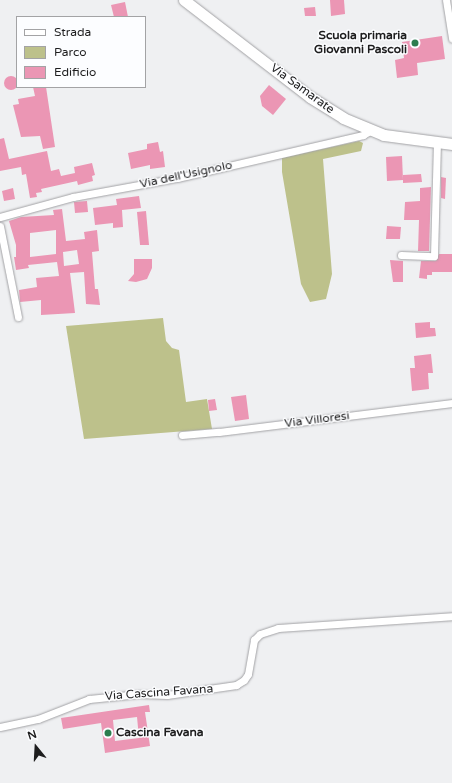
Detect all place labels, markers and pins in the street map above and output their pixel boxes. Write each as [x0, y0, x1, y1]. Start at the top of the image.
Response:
place label: Scuola primaria Giovanni Pascoli [314, 29, 407, 57]
marker: Scuola primaria Giovanni Pascoli [410, 38, 420, 48]
place label: Cascina Favana [116, 726, 204, 740]
marker: Cascina Favana [103, 728, 113, 738]

